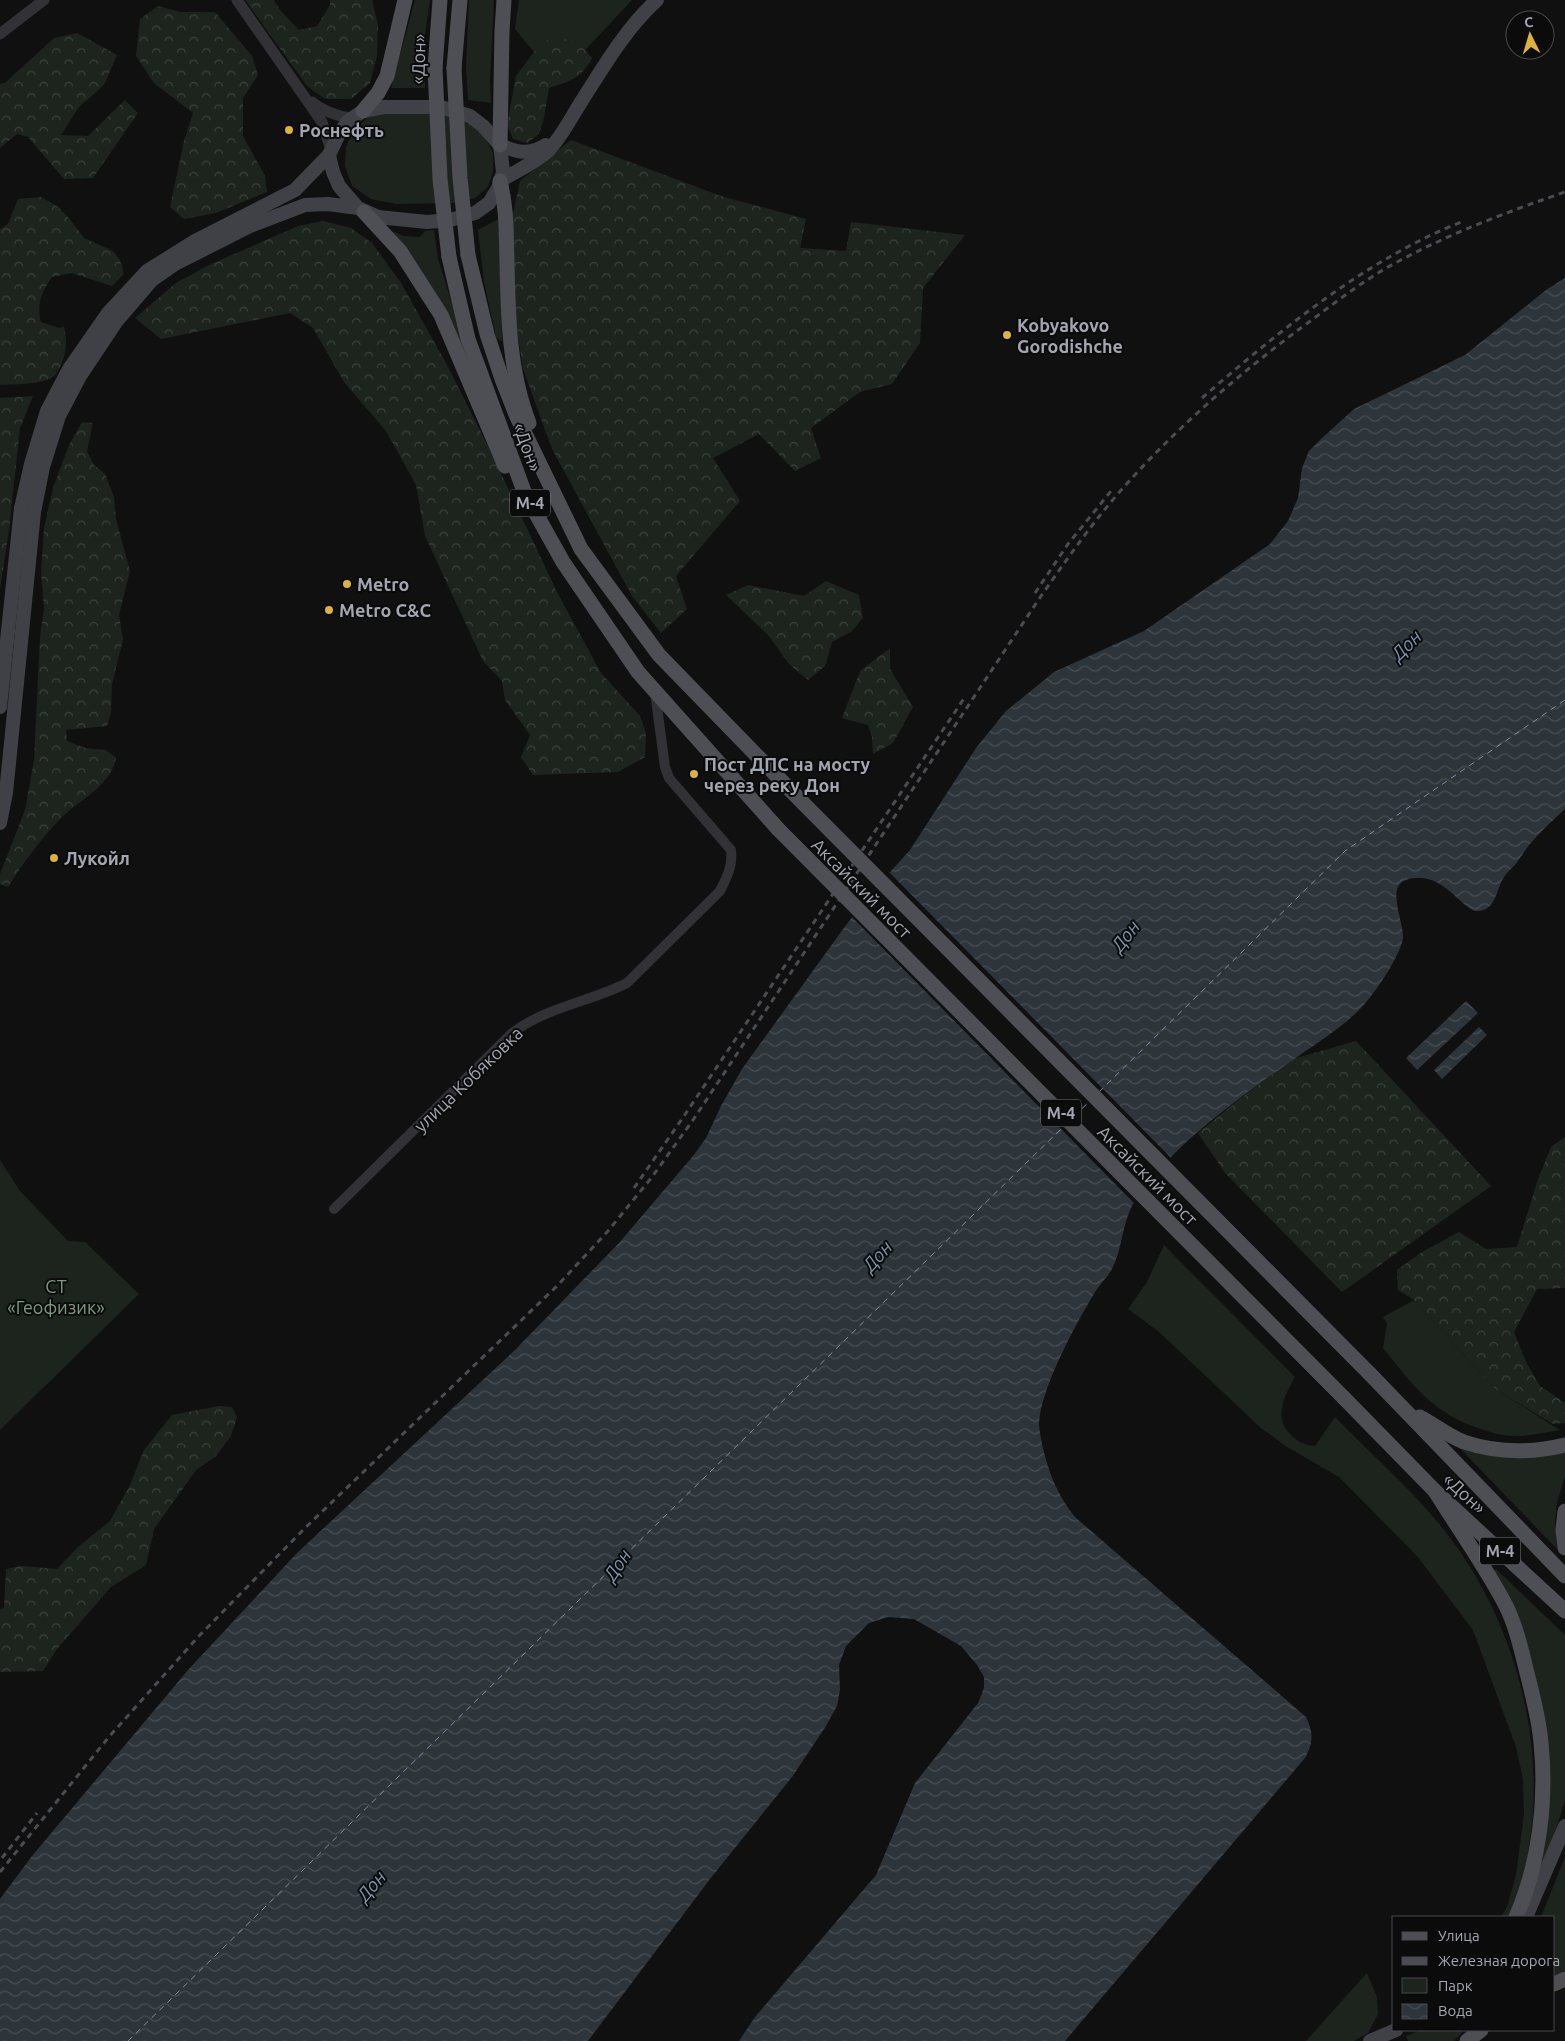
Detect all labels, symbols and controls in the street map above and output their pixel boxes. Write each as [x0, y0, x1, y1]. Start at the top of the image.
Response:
north arrow [1505, 10, 1555, 60]
text: С [1524, 14, 1534, 30]
street label: «Дон» [407, 33, 429, 85]
place label: Роснефть [299, 120, 384, 140]
marker: Роснефть [283, 124, 295, 136]
place label: Kobyakovo Gorodishche [1017, 315, 1123, 356]
marker: Kobyakovo Gorodishche [1001, 329, 1013, 341]
street label: «Дон» [510, 420, 546, 474]
road number: М-4 [510, 489, 550, 516]
place label: Metro [357, 574, 409, 594]
marker: Metro [341, 578, 353, 590]
place label: Metro C&C [339, 600, 431, 620]
marker: Metro C&C [323, 604, 335, 616]
water label: Дон [1385, 625, 1426, 666]
place label: Пост ДПС на мосту через реку Дон [704, 754, 870, 795]
marker: Пост ДПС на мосту через реку Дон [688, 768, 700, 780]
street label: Аксайский мост [808, 834, 916, 942]
place label: Лукойл [64, 848, 130, 868]
marker: Лукойл [48, 852, 60, 864]
water label: Дон [1105, 916, 1144, 958]
street label: улица Кобяковка [410, 1022, 526, 1136]
road number: М-4 [1041, 1100, 1081, 1126]
street label: Аксайский мост [1094, 1121, 1202, 1229]
water label: Дон [856, 1236, 897, 1277]
park label: СТ «Геофизик» [7, 1276, 105, 1317]
street label: «Дон» [1440, 1468, 1490, 1518]
road number: М-4 [1480, 1538, 1520, 1564]
water label: Дон [597, 1545, 636, 1587]
water label: Дон [351, 1866, 391, 1907]
legend [1392, 1916, 1555, 2031]
text: Улица [1438, 1927, 1480, 1944]
text: Железная дорога [1438, 1952, 1560, 1969]
text: Парк [1438, 1977, 1473, 1994]
text: Вода [1438, 2002, 1473, 2019]

